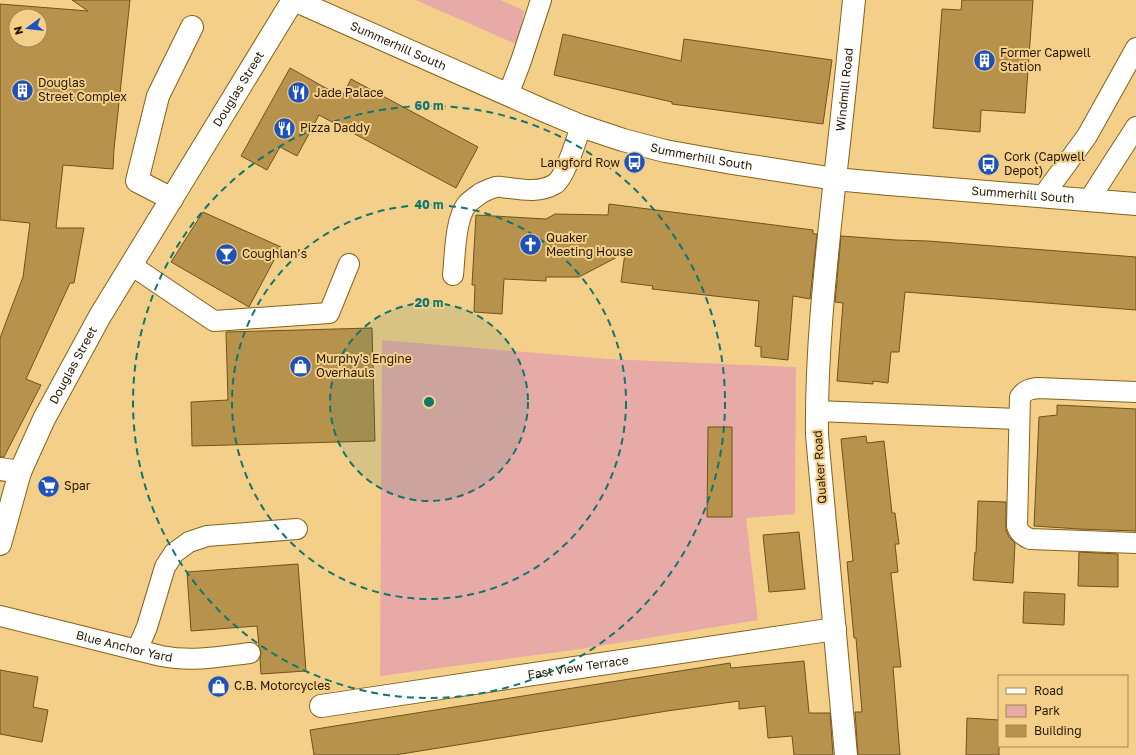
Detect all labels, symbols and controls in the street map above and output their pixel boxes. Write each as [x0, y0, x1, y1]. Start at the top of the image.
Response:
north arrow [8, 8, 48, 48]
street label: Summerhill South [348, 18, 449, 73]
text: N [10, 25, 25, 36]
place label: Former Capwell Station [1000, 45, 1091, 74]
street label: Windmill Road [832, 47, 856, 132]
building icon: Former Capwell Station [971, 47, 997, 73]
street label: Douglas Street [209, 48, 267, 129]
place label: Douglas Street Complex [38, 75, 127, 104]
building icon: Douglas Street Complex [9, 77, 35, 103]
restaurant icon: Jade Palace [285, 80, 311, 106]
place label: Jade Palace [314, 85, 383, 100]
text: 60 m [415, 98, 443, 113]
restaurant icon: Pizza Daddy [271, 115, 297, 141]
place label: Pizza Daddy [300, 120, 370, 135]
street label: Summerhill South [649, 139, 754, 173]
place label: Cork (Capwell Depot) [1004, 149, 1085, 178]
bus stop icon: Langford Row [622, 150, 648, 176]
bus stop icon: Cork (Capwell Depot) [976, 151, 1002, 177]
place label: Langford Row [540, 155, 620, 170]
street label: Summerhill South [971, 183, 1075, 206]
text: 40 m [415, 197, 443, 212]
place label: Quaker Meeting House [546, 230, 633, 259]
church icon: Quaker Meeting House [517, 232, 543, 258]
bar icon: Coughlan’s [214, 241, 240, 267]
place label: Coughlan’s [242, 246, 307, 261]
text: 20 m [415, 295, 443, 310]
street label: Douglas Street [46, 324, 100, 406]
place label: Murphy's Engine Overhauls [316, 351, 412, 380]
shop icon: Murphy's Engine Overhauls [287, 353, 313, 379]
centre of rings [422, 395, 436, 409]
street label: Quaker Road [809, 430, 830, 504]
supermarket icon: Spar [35, 473, 61, 499]
place label: Spar [64, 478, 91, 493]
street label: Blue Anchor Yard [75, 627, 174, 665]
street label: East View Terrace [527, 652, 630, 682]
shop icon: C.B. Motorcycles [205, 673, 231, 699]
legend [998, 675, 1128, 747]
place label: C.B. Motorcycles [234, 678, 330, 693]
text: Road [1034, 683, 1063, 698]
text: Park [1034, 703, 1060, 718]
text: Building [1034, 723, 1082, 738]

